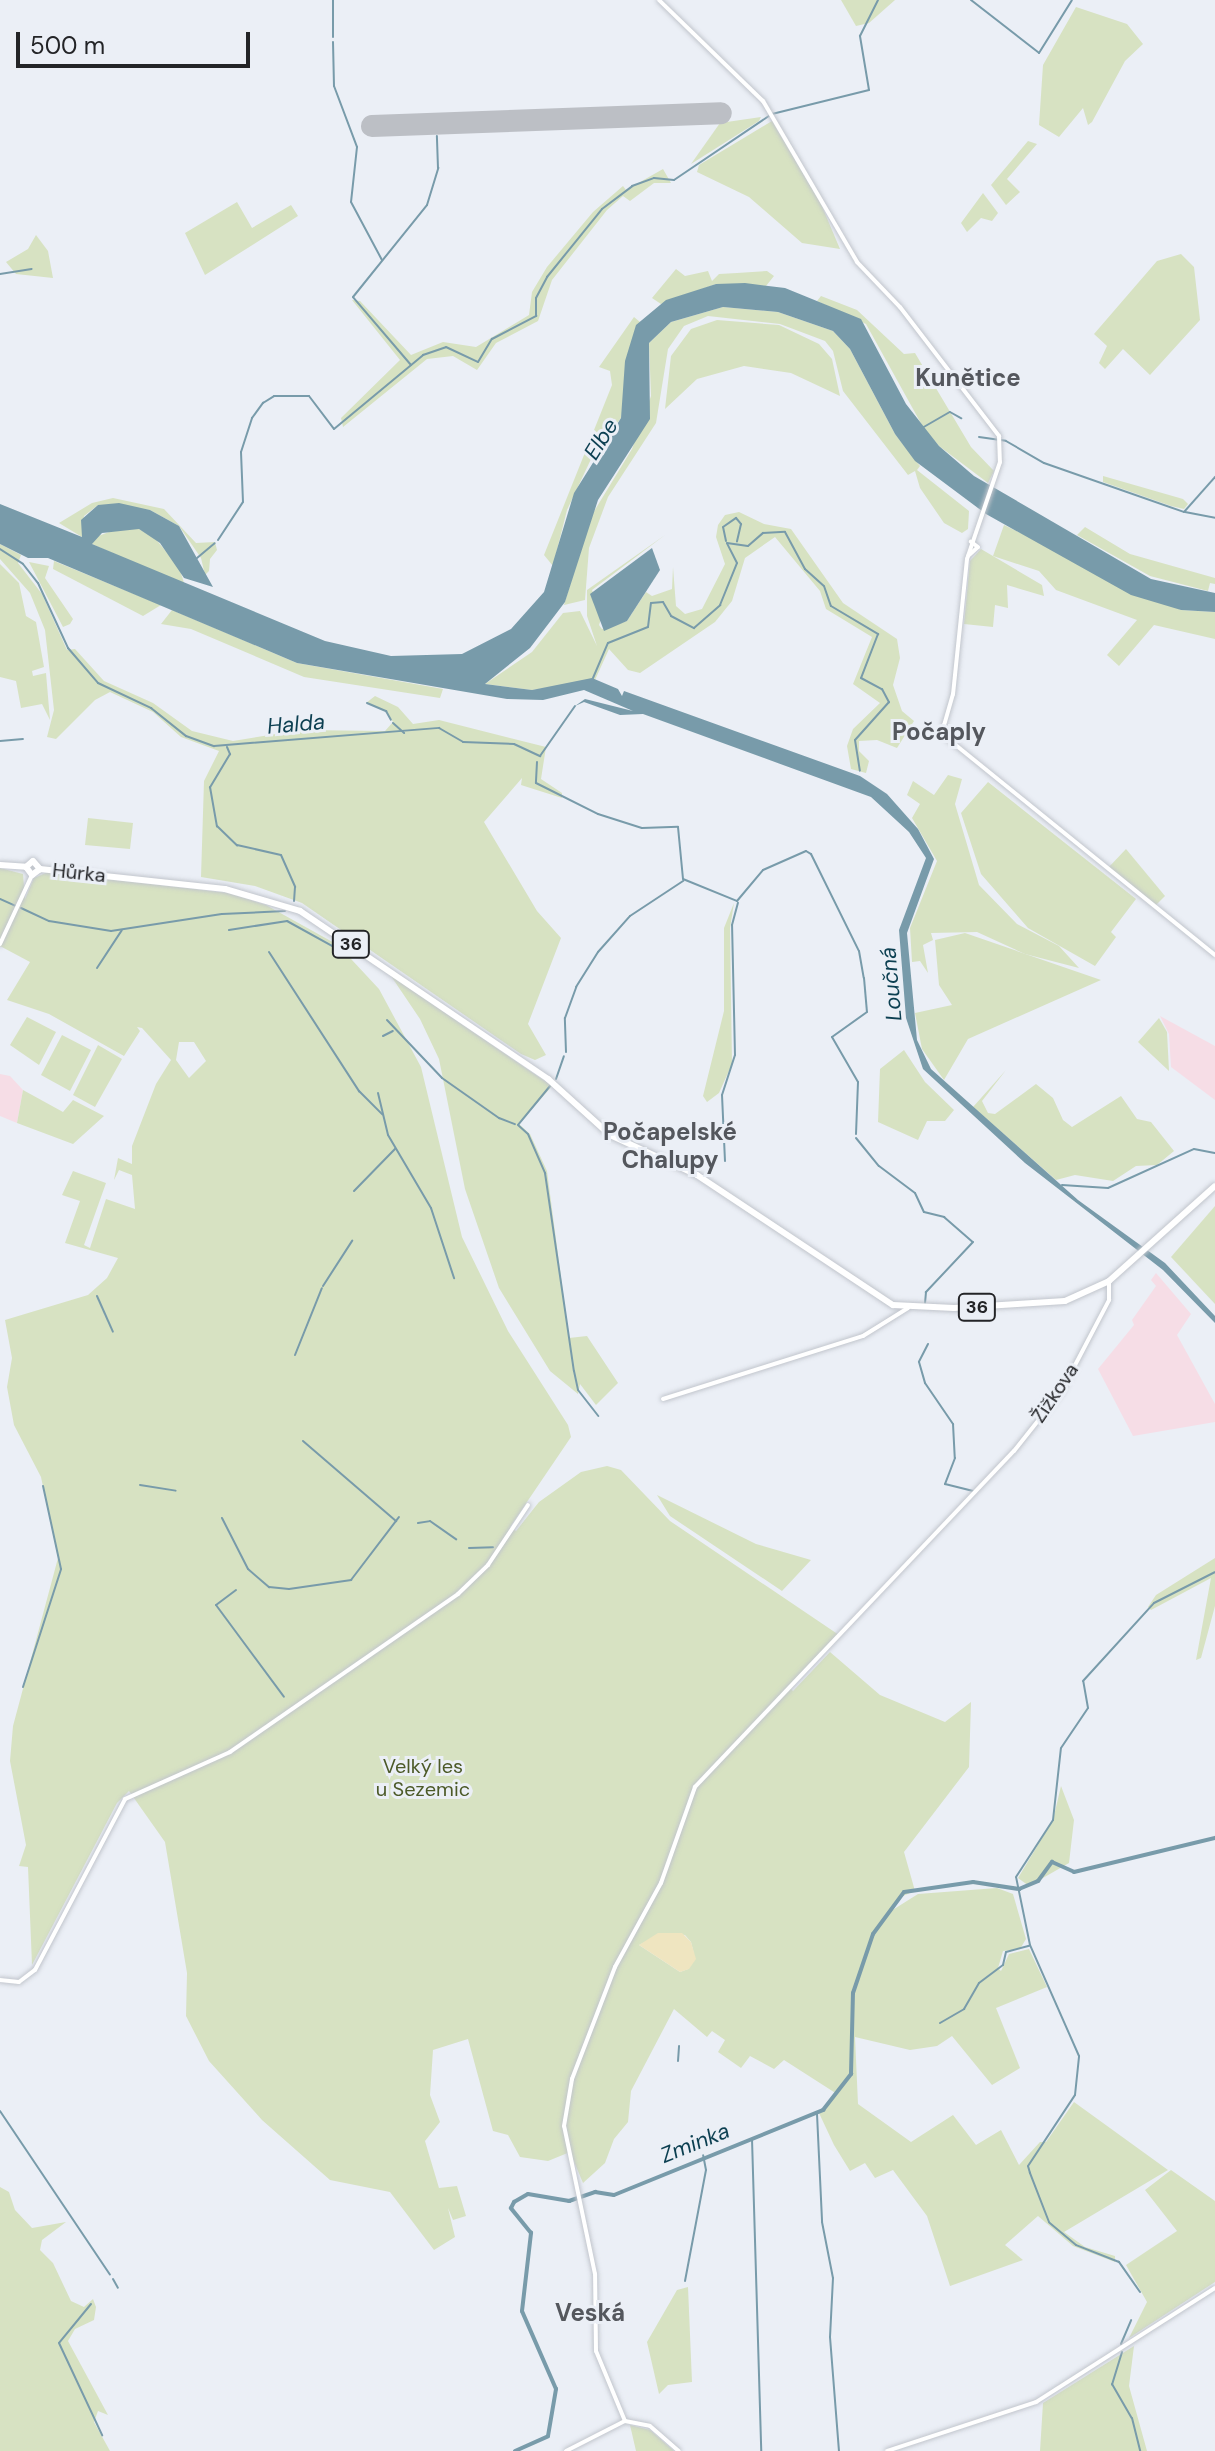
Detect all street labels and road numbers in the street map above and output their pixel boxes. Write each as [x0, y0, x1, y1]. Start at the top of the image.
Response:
street label: Hůrka [51, 858, 107, 888]
road number: 36 [331, 930, 371, 958]
road number: 36 [957, 1293, 997, 1321]
street label: Žižkova [1026, 1359, 1084, 1427]

